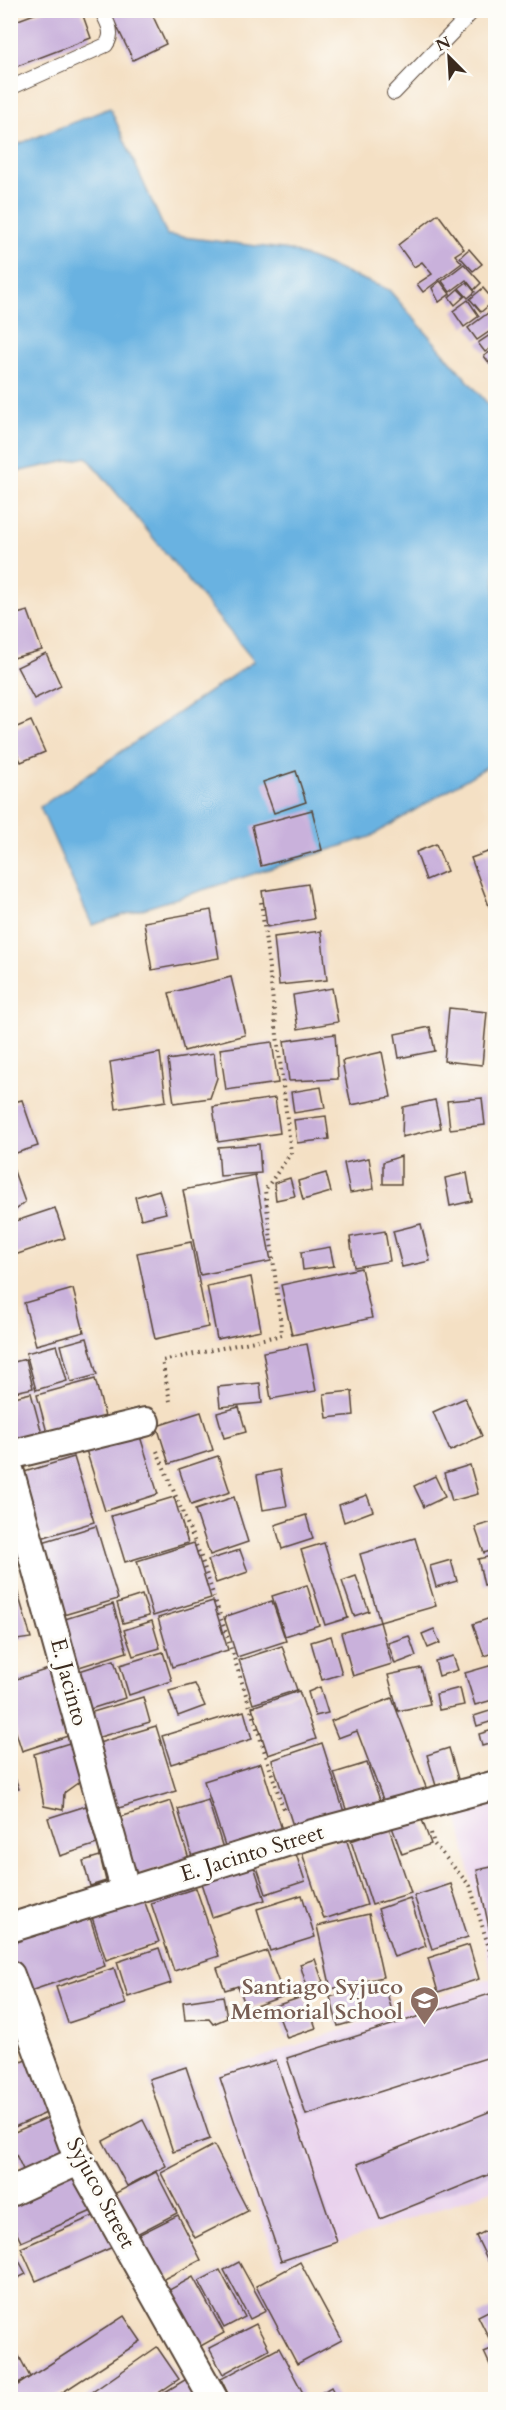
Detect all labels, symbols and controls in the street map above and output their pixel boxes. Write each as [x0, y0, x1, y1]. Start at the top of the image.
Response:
north arrow [419, 27, 479, 87]
text: N [432, 31, 454, 57]
street label: E. Jacinto [43, 1635, 95, 1729]
street label: E. Jacinto Street [177, 1817, 327, 1889]
place label: Santiago Syjuco Memorial School [231, 1972, 404, 2027]
school or university icon: Santiago Syjuco Memorial School [408, 1984, 440, 2026]
street label: Syjuco Street [59, 2132, 143, 2254]

